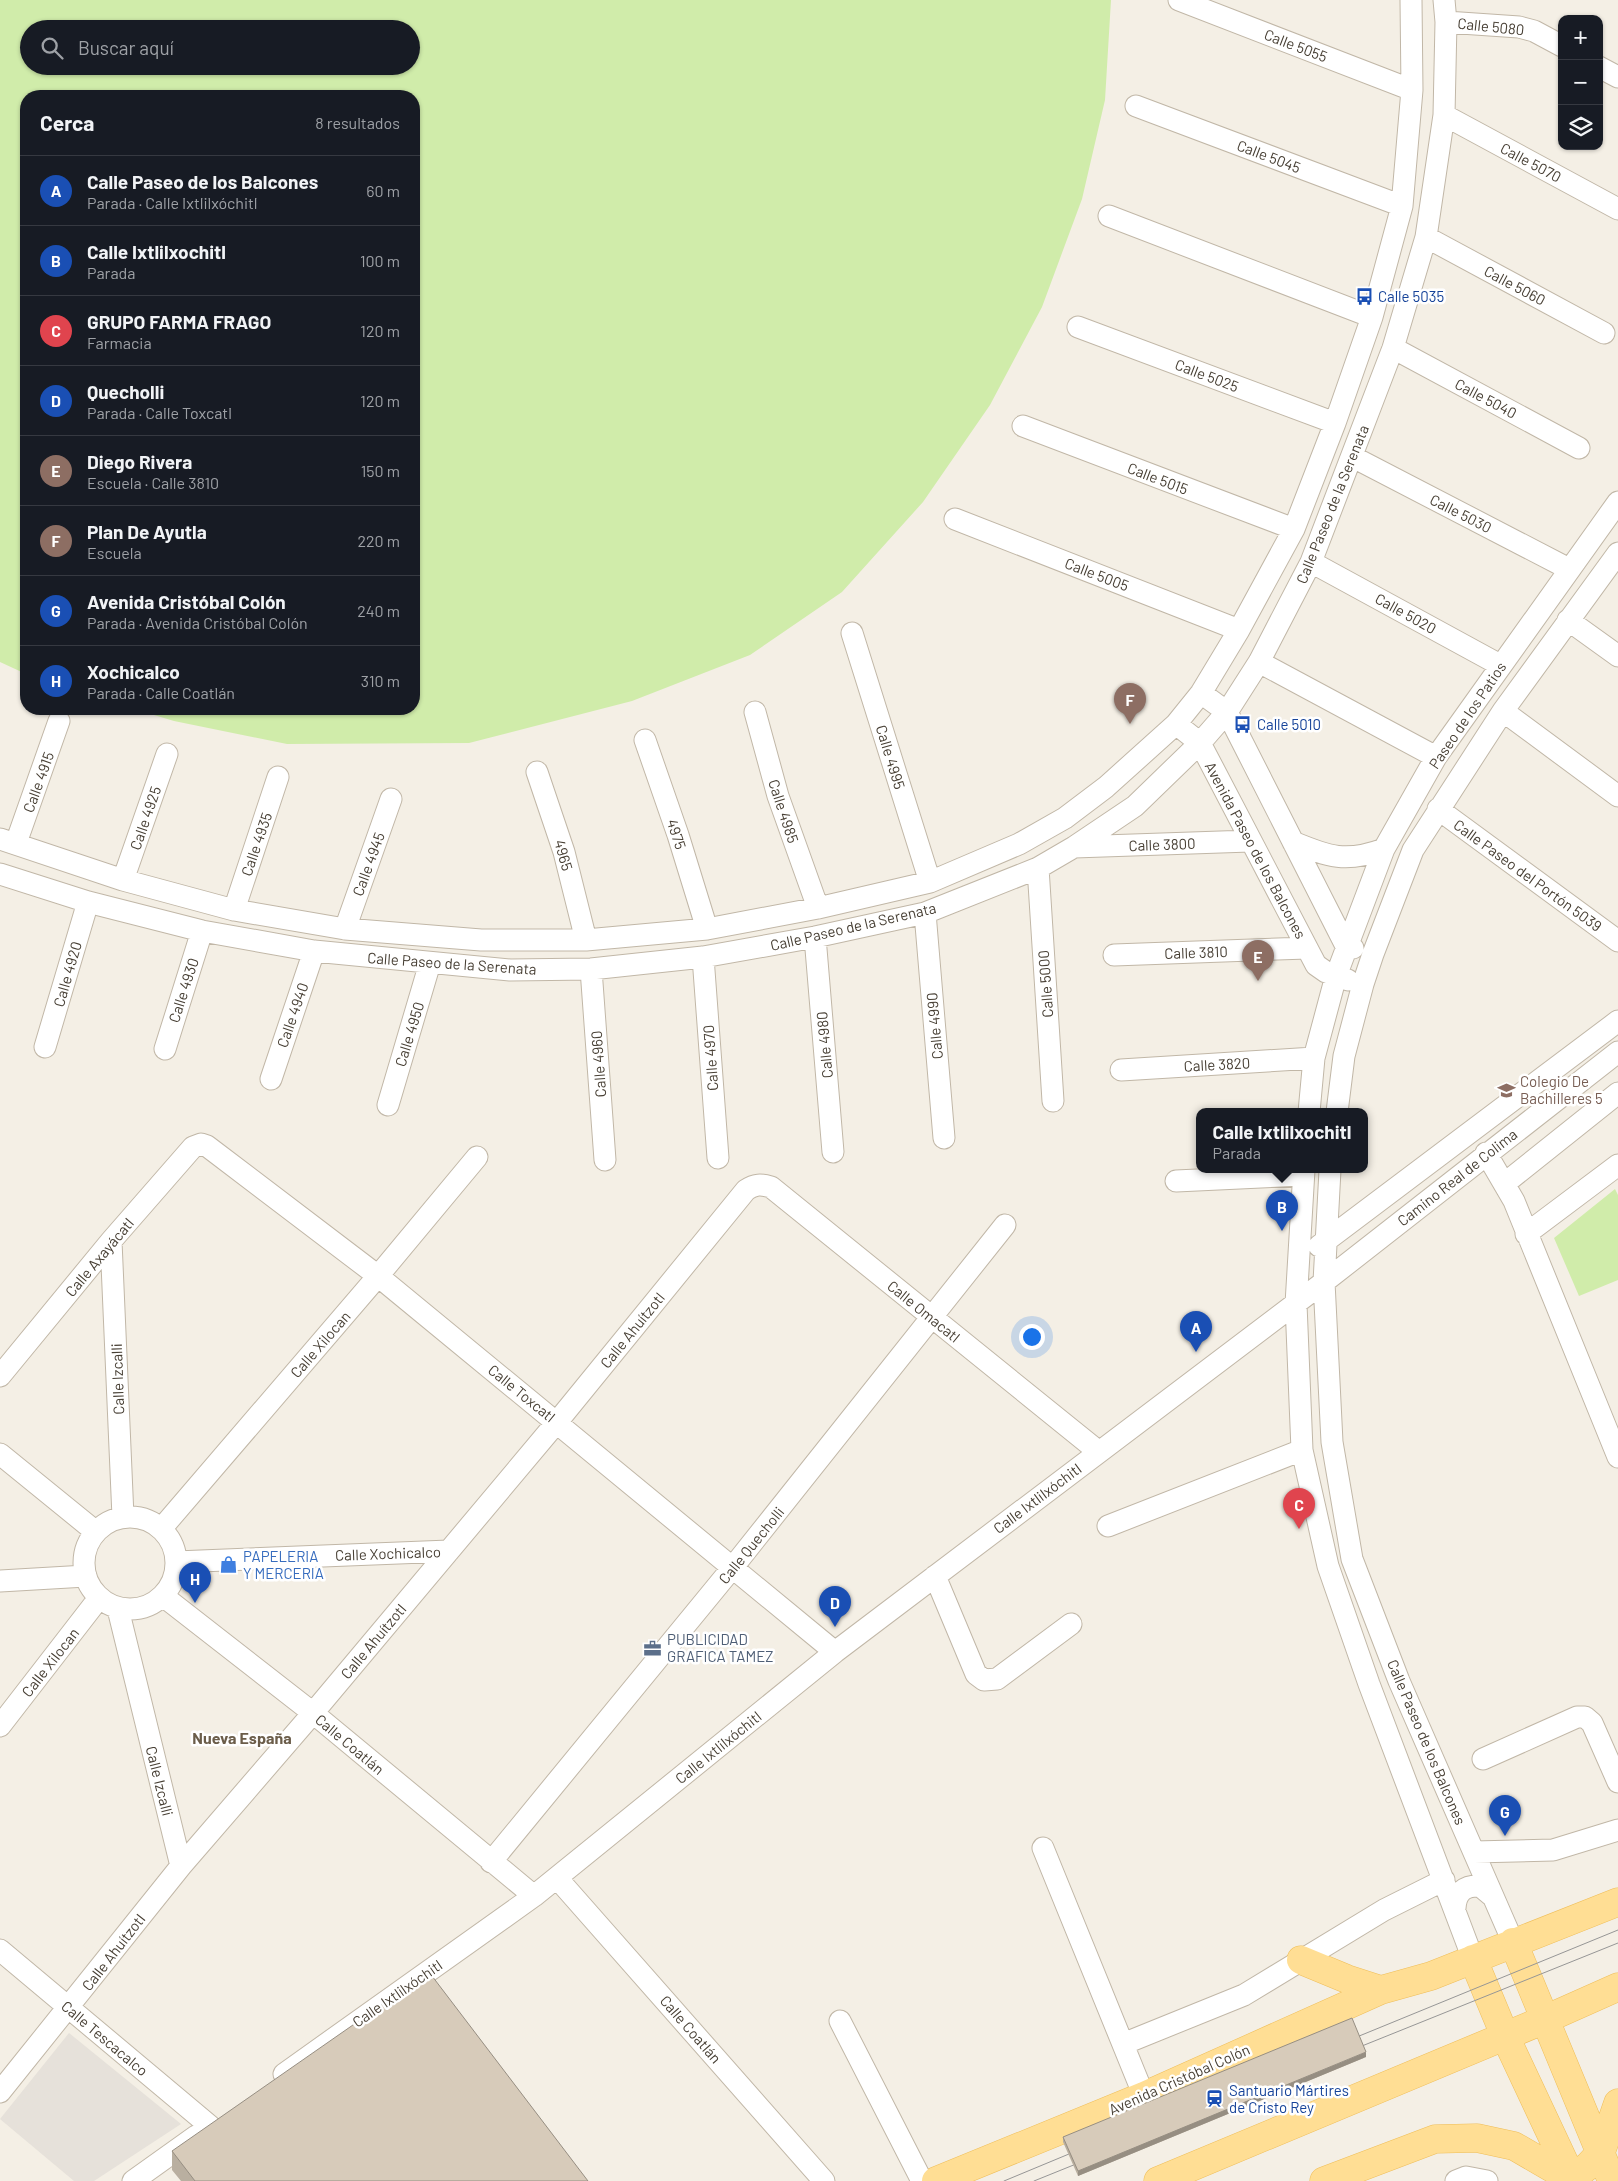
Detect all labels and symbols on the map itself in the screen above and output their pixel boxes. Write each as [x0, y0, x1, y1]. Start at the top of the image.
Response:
street label: Calle 5080 [1457, 14, 1525, 38]
street label: Calle 5055 [1262, 25, 1330, 65]
street label: Calle 5045 [1235, 136, 1303, 176]
street label: Calle 5070 [1497, 138, 1565, 186]
street label: Calle 5060 [1481, 261, 1549, 309]
bus stop icon: Calle 5035 [1354, 286, 1374, 306]
place label: Calle 5035 [1378, 287, 1444, 305]
street label: Calle 5025 [1173, 355, 1241, 395]
street label: Calle 5040 [1452, 374, 1520, 422]
street label: Calle Paseo de la Serenata [1292, 422, 1372, 586]
street label: Calle 5015 [1125, 458, 1191, 498]
street label: Calle 5030 [1427, 490, 1495, 536]
street label: Calle 5005 [1063, 554, 1131, 594]
street label: Calle 5020 [1372, 589, 1440, 637]
street label: Paseo de los Patios [1425, 658, 1509, 772]
pin: F [1114, 683, 1146, 724]
bus stop icon: Calle 5010 [1233, 714, 1253, 734]
place label: Calle 5010 [1257, 715, 1321, 733]
street label: Calle 4995 [873, 723, 909, 791]
street label: Calle 4915 [19, 749, 57, 815]
street label: Avenida Paseo de los Balcones [1202, 759, 1310, 941]
street label: Calle 4985 [765, 777, 803, 845]
street label: Calle 4925 [126, 784, 164, 852]
street label: Calle 4935 [237, 810, 275, 878]
street label: Calle Paseo del Portón 5039 [1450, 815, 1606, 935]
street label: 4975 [664, 817, 690, 851]
street label: Calle 4945 [348, 830, 388, 898]
street label: Calle 3800 [1128, 834, 1196, 854]
street label: 4965 [551, 837, 577, 873]
street label: Calle Paseo de la Serenata [768, 898, 938, 954]
street label: Calle 4920 [49, 939, 85, 1009]
pin: E [1242, 940, 1274, 981]
street label: Calle 3810 [1164, 942, 1228, 962]
street label: Calle Paseo de la Serenata [367, 948, 537, 978]
street label: Calle 5000 [1034, 950, 1056, 1018]
street label: Calle 4930 [164, 955, 202, 1025]
street label: Calle 4940 [273, 980, 311, 1050]
street label: Calle 4990 [922, 992, 946, 1060]
street label: Calle 4950 [391, 999, 427, 1069]
street label: Calle 4980 [812, 1011, 836, 1079]
street label: Calle 4970 [699, 1024, 721, 1092]
street label: Calle 4960 [587, 1030, 609, 1098]
street label: Calle 3820 [1183, 1053, 1251, 1075]
place label: Colegio De Bachilleres 5 [1520, 1072, 1603, 1107]
school or university icon: Colegio De Bachilleres 5 [1496, 1080, 1516, 1100]
street label: Camino Real de Colima [1394, 1125, 1520, 1229]
pin: B [1266, 1190, 1298, 1231]
street label: Calle Axayácatl [61, 1214, 137, 1300]
street label: Calle Omacatl [884, 1276, 964, 1346]
street label: Calle Ahuítzotl [596, 1289, 668, 1371]
street label: Calle Xilocan [286, 1307, 354, 1381]
pin: A [1180, 1311, 1212, 1352]
your location [1019, 1324, 1045, 1350]
street label: Calle Izcalli [107, 1343, 127, 1415]
street label: Calle Toxcatl [485, 1360, 559, 1426]
street label: Calle Ixtlilxóchitl [990, 1459, 1084, 1537]
pin: C [1283, 1488, 1315, 1529]
street label: Calle Quecholli [714, 1503, 788, 1587]
street label: Calle Xochicalco [335, 1542, 441, 1564]
place label: PAPELERIA Y MERCERIA [243, 1547, 324, 1582]
shop icon: PAPELERIA Y MERCERIA [219, 1555, 239, 1575]
pin: H [179, 1562, 211, 1603]
pin: D [819, 1586, 851, 1627]
street label: Calle Ahuítzotl [337, 1600, 409, 1682]
street label: Calle Xilocan [18, 1624, 82, 1700]
place label: PUBLICIDAD GRAFICA TAMEZ [667, 1630, 773, 1665]
office icon: PUBLICIDAD GRAFICA TAMEZ [643, 1638, 663, 1658]
street label: Calle Paseo de los Balcones [1384, 1657, 1470, 1827]
street label: Calle Ixtlilxóchitl [671, 1707, 765, 1787]
street label: Calle Coatlán [312, 1710, 388, 1778]
district label: Nueva España [192, 1728, 292, 1747]
street label: Calle Izcalli [143, 1744, 177, 1818]
pin: G [1489, 1795, 1521, 1836]
street label: Calle Ahuítzotl [78, 1910, 148, 1994]
street label: Calle Ixtlilxóchitl [349, 1955, 445, 2031]
street label: Calle Coatlán [657, 1991, 725, 2067]
street label: Calle Tescacalco [58, 1997, 152, 2079]
street label: Avenida Cristóbal Colón [1106, 2040, 1252, 2118]
place label: Santuario Mártires de Cristo Rey [1229, 2081, 1349, 2116]
station icon: Santuario Mártires de Cristo Rey [1205, 2089, 1225, 2109]

